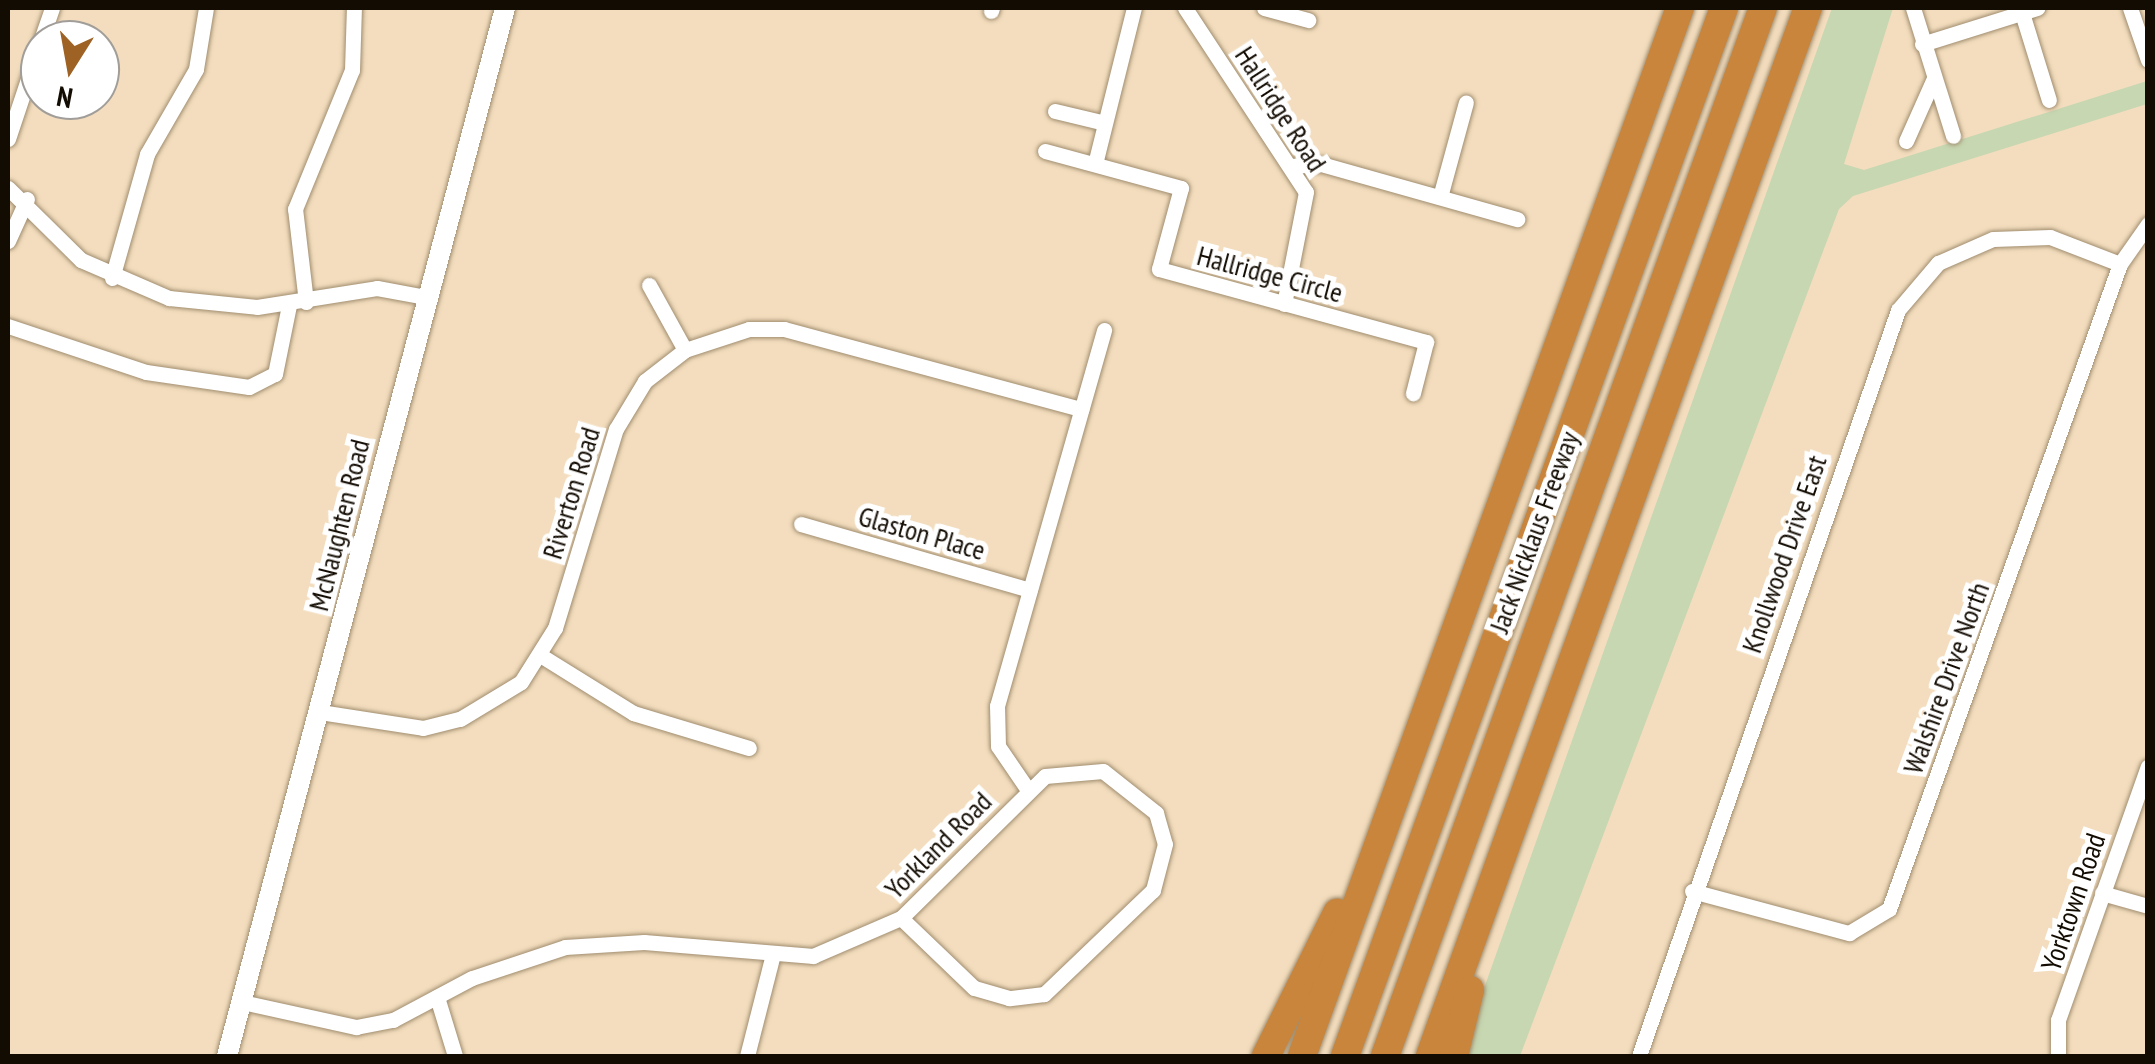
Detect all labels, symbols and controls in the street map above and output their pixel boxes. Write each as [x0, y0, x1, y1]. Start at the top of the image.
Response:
north arrow [20, 20, 120, 120]
street label: Hallridge Road [1228, 40, 1334, 178]
text: N [54, 78, 76, 118]
street label: Hallridge Circle [1194, 238, 1346, 310]
street label: Riverton Road [535, 423, 607, 563]
street label: Jack Nicklaus Freeway [1482, 427, 1586, 637]
street label: McNaughten Road [301, 436, 377, 614]
street label: Knollwood Drive East [1735, 451, 1833, 657]
street label: Glaston Place [855, 499, 989, 567]
street label: Walshire Drive North [1896, 578, 1996, 778]
street label: Yorkland Road [878, 785, 998, 905]
street label: Yorktown Road [2034, 829, 2112, 975]

